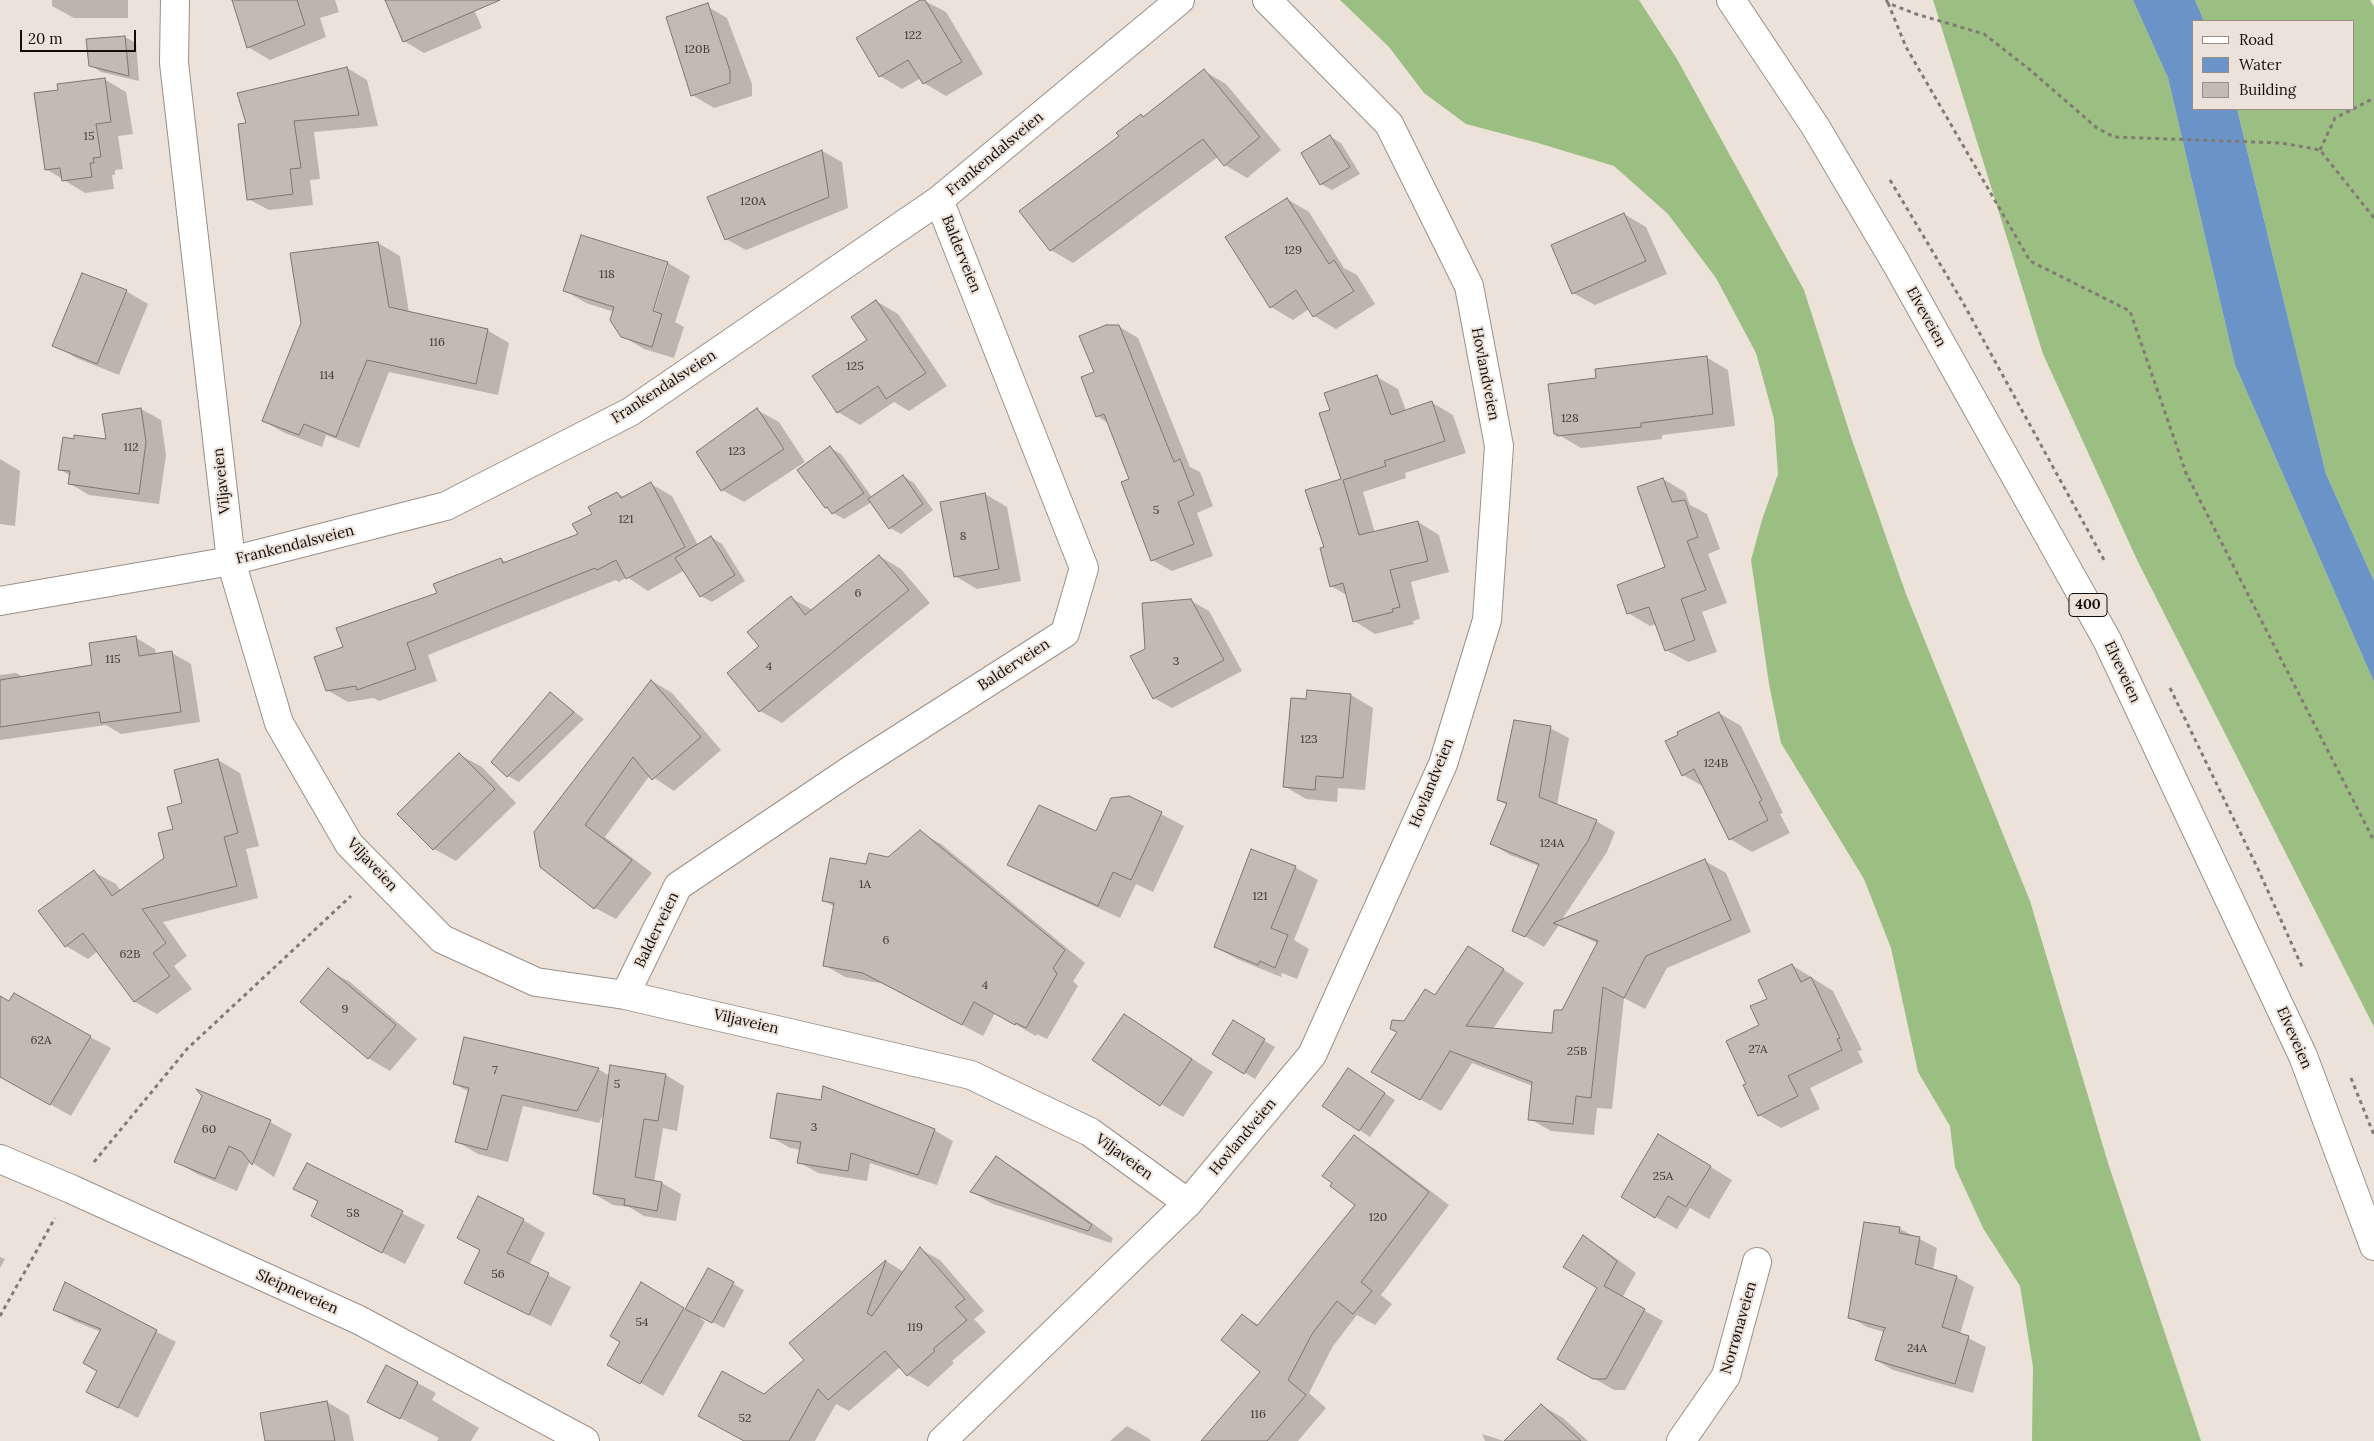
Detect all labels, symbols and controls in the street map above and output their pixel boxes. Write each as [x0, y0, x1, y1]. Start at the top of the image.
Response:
scale bar [22, 20, 139, 52]
legend [2192, 20, 2354, 110]
text: 20 m [28, 29, 63, 48]
house number: 122 [904, 29, 922, 43]
text: Road [2239, 30, 2274, 49]
house number: 120B [684, 43, 710, 57]
text: Water [2239, 55, 2281, 74]
text: Building [2239, 80, 2296, 99]
street label: Frankendalsveien [943, 108, 1047, 200]
house number: 15 [84, 130, 94, 144]
house number: 120A [740, 195, 766, 209]
street label: Balderveien [937, 213, 985, 295]
house number: 129 [1284, 244, 1302, 258]
house number: 118 [599, 268, 615, 282]
street label: Elveveien [1902, 284, 1950, 350]
street label: Hovlandveien [1467, 326, 1503, 422]
house number: 116 [429, 336, 445, 350]
street label: Frankendalsveien [608, 346, 720, 428]
house number: 125 [846, 360, 864, 374]
house number: 114 [319, 369, 335, 383]
house number: 128 [1561, 412, 1579, 426]
house number: 112 [123, 441, 139, 455]
house number: 123 [728, 445, 746, 459]
street label: Viljaveien [210, 447, 234, 515]
house number: 5 [1153, 504, 1159, 518]
house number: 121 [618, 513, 634, 527]
street label: Frankendalsveien [234, 522, 356, 568]
house number: 8 [960, 530, 966, 544]
house number: 6 [855, 587, 861, 601]
road number: 400 [2069, 594, 2107, 616]
street label: Balderveien [975, 635, 1053, 695]
street label: Elveveien [2100, 638, 2144, 706]
house number: 115 [105, 653, 121, 667]
house number: 3 [1173, 655, 1179, 669]
house number: 4 [766, 660, 772, 674]
house number: 123 [1300, 733, 1318, 747]
street label: Hovlandveien [1406, 736, 1458, 830]
house number: 124B [1704, 757, 1728, 771]
street label: Viljaveien [343, 835, 401, 895]
house number: 124A [1540, 837, 1564, 851]
house number: 1A [859, 878, 871, 892]
street label: Balderveien [631, 889, 683, 971]
house number: 121 [1252, 890, 1268, 904]
house number: 6 [883, 934, 889, 948]
house number: 62B [120, 948, 140, 962]
house number: 4 [982, 979, 988, 993]
house number: 9 [342, 1003, 348, 1017]
street label: Elveveien [2272, 1004, 2316, 1072]
street label: Viljaveien [712, 1006, 780, 1038]
house number: 62A [31, 1034, 51, 1048]
house number: 27A [1748, 1043, 1768, 1057]
house number: 25B [1567, 1045, 1587, 1059]
house number: 7 [492, 1064, 498, 1078]
house number: 5 [614, 1078, 620, 1092]
street label: Hovlandveien [1206, 1095, 1280, 1179]
house number: 3 [811, 1121, 817, 1135]
house number: 60 [202, 1123, 216, 1137]
street label: Viljaveien [1092, 1130, 1156, 1184]
house number: 25A [1653, 1170, 1673, 1184]
house number: 58 [346, 1207, 360, 1221]
house number: 120 [1369, 1211, 1387, 1225]
street label: Sleipneveien [253, 1266, 341, 1318]
house number: 56 [491, 1268, 505, 1282]
street label: Norrønaveien [1717, 1280, 1761, 1376]
house number: 54 [635, 1316, 649, 1330]
house number: 119 [907, 1321, 923, 1335]
house number: 24A [1907, 1342, 1927, 1356]
house number: 116 [1250, 1408, 1266, 1422]
house number: 52 [739, 1412, 751, 1426]

